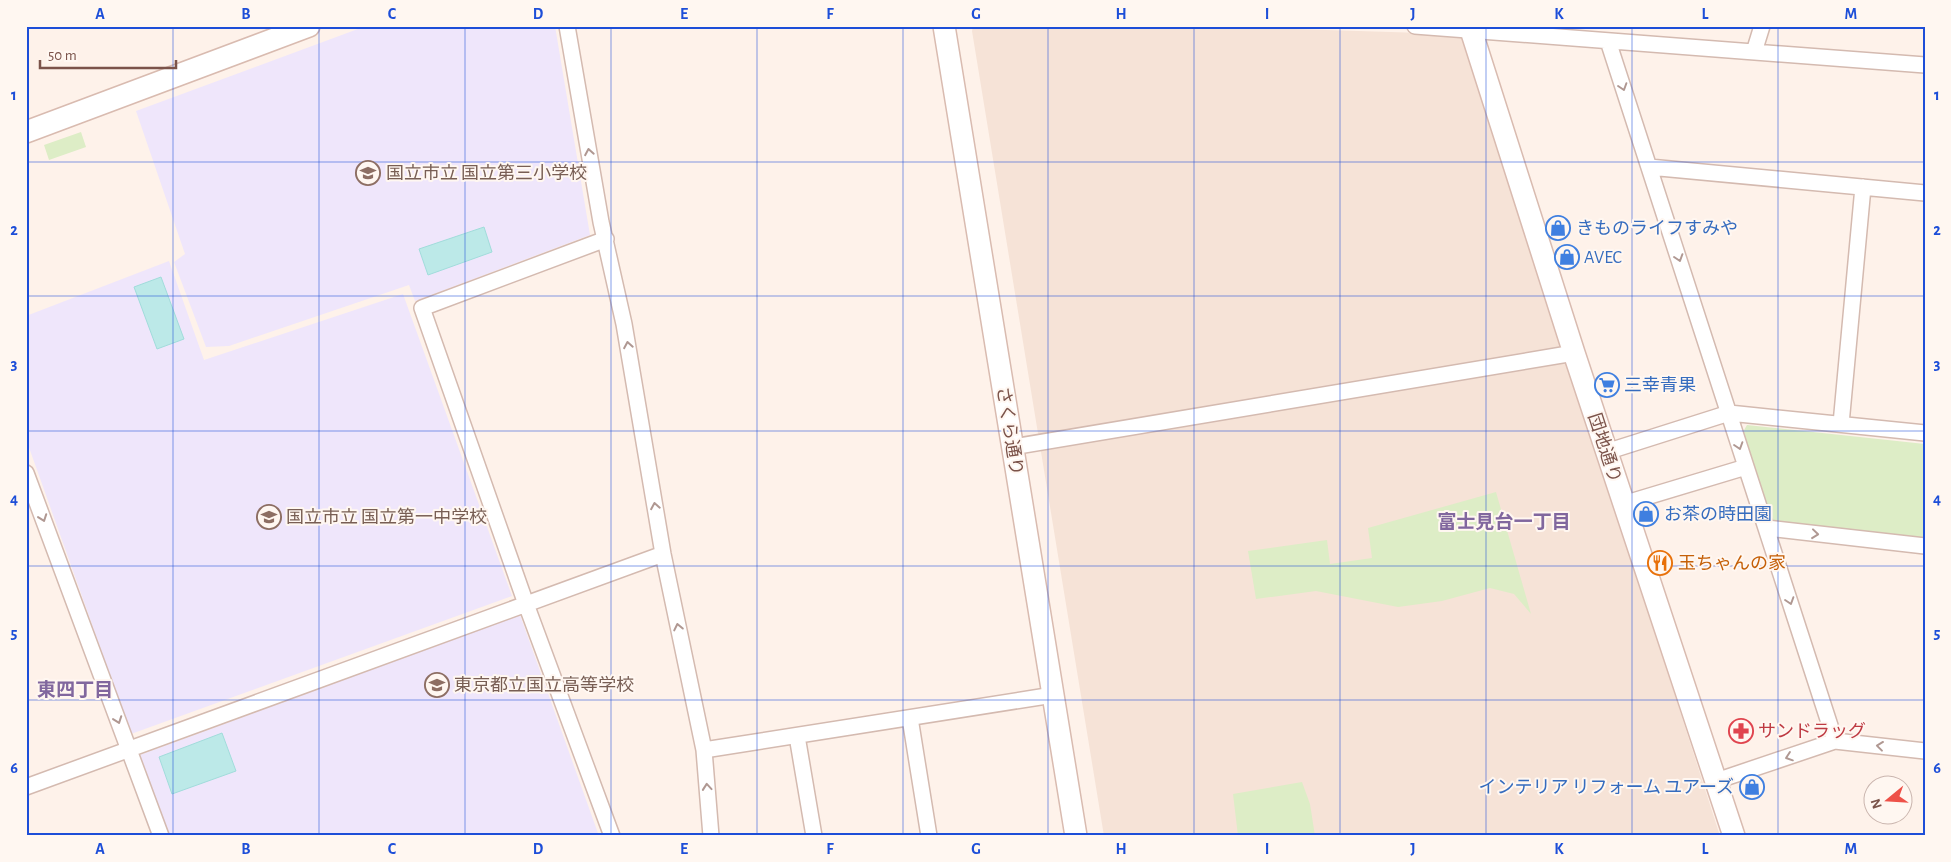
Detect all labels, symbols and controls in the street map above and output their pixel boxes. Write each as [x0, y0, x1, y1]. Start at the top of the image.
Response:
text: A [95, 6, 105, 22]
text: B [241, 6, 251, 22]
text: C [388, 6, 397, 22]
text: D [533, 6, 544, 22]
text: E [680, 6, 688, 22]
text: F [826, 6, 834, 22]
text: G [971, 6, 981, 22]
text: H [1115, 6, 1127, 22]
text: I [1265, 6, 1269, 22]
text: J [1410, 6, 1416, 22]
text: K [1554, 6, 1564, 22]
text: L [1702, 6, 1709, 22]
text: M [1845, 6, 1857, 22]
scale bar [40, 38, 176, 70]
text: 50 m [48, 48, 77, 63]
one-way arrow [1617, 82, 1627, 91]
text: 1 [11, 87, 17, 103]
text: 1 [1934, 87, 1940, 103]
one-way arrow [584, 147, 595, 156]
school or university icon: 国立市立 国立第三小学校 [355, 160, 381, 186]
place label: 国立市立 国立第三小学校 [386, 163, 587, 183]
shop icon: きものライフすみや [1545, 215, 1571, 241]
place label: きものライフすみや [1576, 219, 1738, 238]
text: 2 [10, 222, 18, 238]
text: 2 [1933, 222, 1941, 238]
shop icon: AVEC [1554, 244, 1580, 270]
place label: AVEC [1584, 249, 1622, 267]
one-way arrow [1673, 254, 1683, 262]
one-way arrow [623, 341, 633, 350]
text: 3 [11, 356, 18, 372]
text: 3 [1934, 356, 1941, 372]
supermarket icon: 三幸青果 [1594, 372, 1620, 398]
place label: 三幸青果 [1624, 376, 1696, 395]
street label: さくら通り [993, 385, 1026, 477]
street label: 団地通り [1584, 411, 1625, 485]
one-way arrow [1734, 441, 1744, 450]
text: 4 [10, 491, 18, 507]
text: 4 [1933, 491, 1941, 507]
one-way arrow [650, 501, 660, 510]
shop icon: お茶の時田園 [1633, 501, 1659, 527]
school or university icon: 国立市立 国立第一中学校 [256, 504, 282, 530]
place label: お茶の時田園 [1664, 505, 1772, 524]
place label: 国立市立 国立第一中学校 [286, 507, 487, 527]
district label: 富士見台一丁目 [1437, 511, 1571, 532]
one-way arrow [37, 514, 47, 522]
one-way arrow [1811, 528, 1819, 539]
restaurant icon: 玉ちゃんの家 [1647, 550, 1673, 576]
place label: 玉ちゃんの家 [1678, 554, 1786, 573]
one-way arrow [1784, 596, 1794, 604]
one-way arrow [673, 623, 684, 632]
text: 5 [11, 625, 18, 641]
text: 5 [1934, 625, 1941, 641]
school or university icon: 東京都立国立高等学校 [424, 672, 450, 698]
place label: 東京都立国立高等学校 [454, 675, 634, 695]
district label: 東四丁目 [37, 680, 113, 700]
one-way arrow [112, 715, 122, 724]
pharmacy icon: サンドラッグ [1728, 718, 1754, 744]
place label: サンドラッグ [1758, 721, 1866, 741]
one-way arrow [1875, 741, 1883, 752]
one-way arrow [1785, 751, 1793, 761]
text: 6 [10, 760, 18, 776]
text: 6 [1933, 760, 1941, 776]
shop icon: インテリア リフォーム ユアーズ [1739, 774, 1765, 800]
north arrow [1864, 774, 1914, 824]
place label: インテリア リフォーム ユアーズ [1479, 777, 1734, 797]
one-way arrow [702, 783, 713, 791]
text: N [1868, 797, 1885, 811]
text: A [95, 841, 105, 857]
text: B [241, 841, 251, 857]
text: C [388, 841, 397, 857]
text: D [533, 841, 544, 857]
text: E [680, 841, 688, 857]
text: F [826, 841, 834, 857]
text: G [971, 841, 981, 857]
text: H [1115, 841, 1127, 857]
text: I [1265, 841, 1269, 857]
text: J [1410, 841, 1416, 857]
text: K [1554, 841, 1564, 857]
text: L [1702, 841, 1709, 857]
text: M [1845, 841, 1857, 857]

